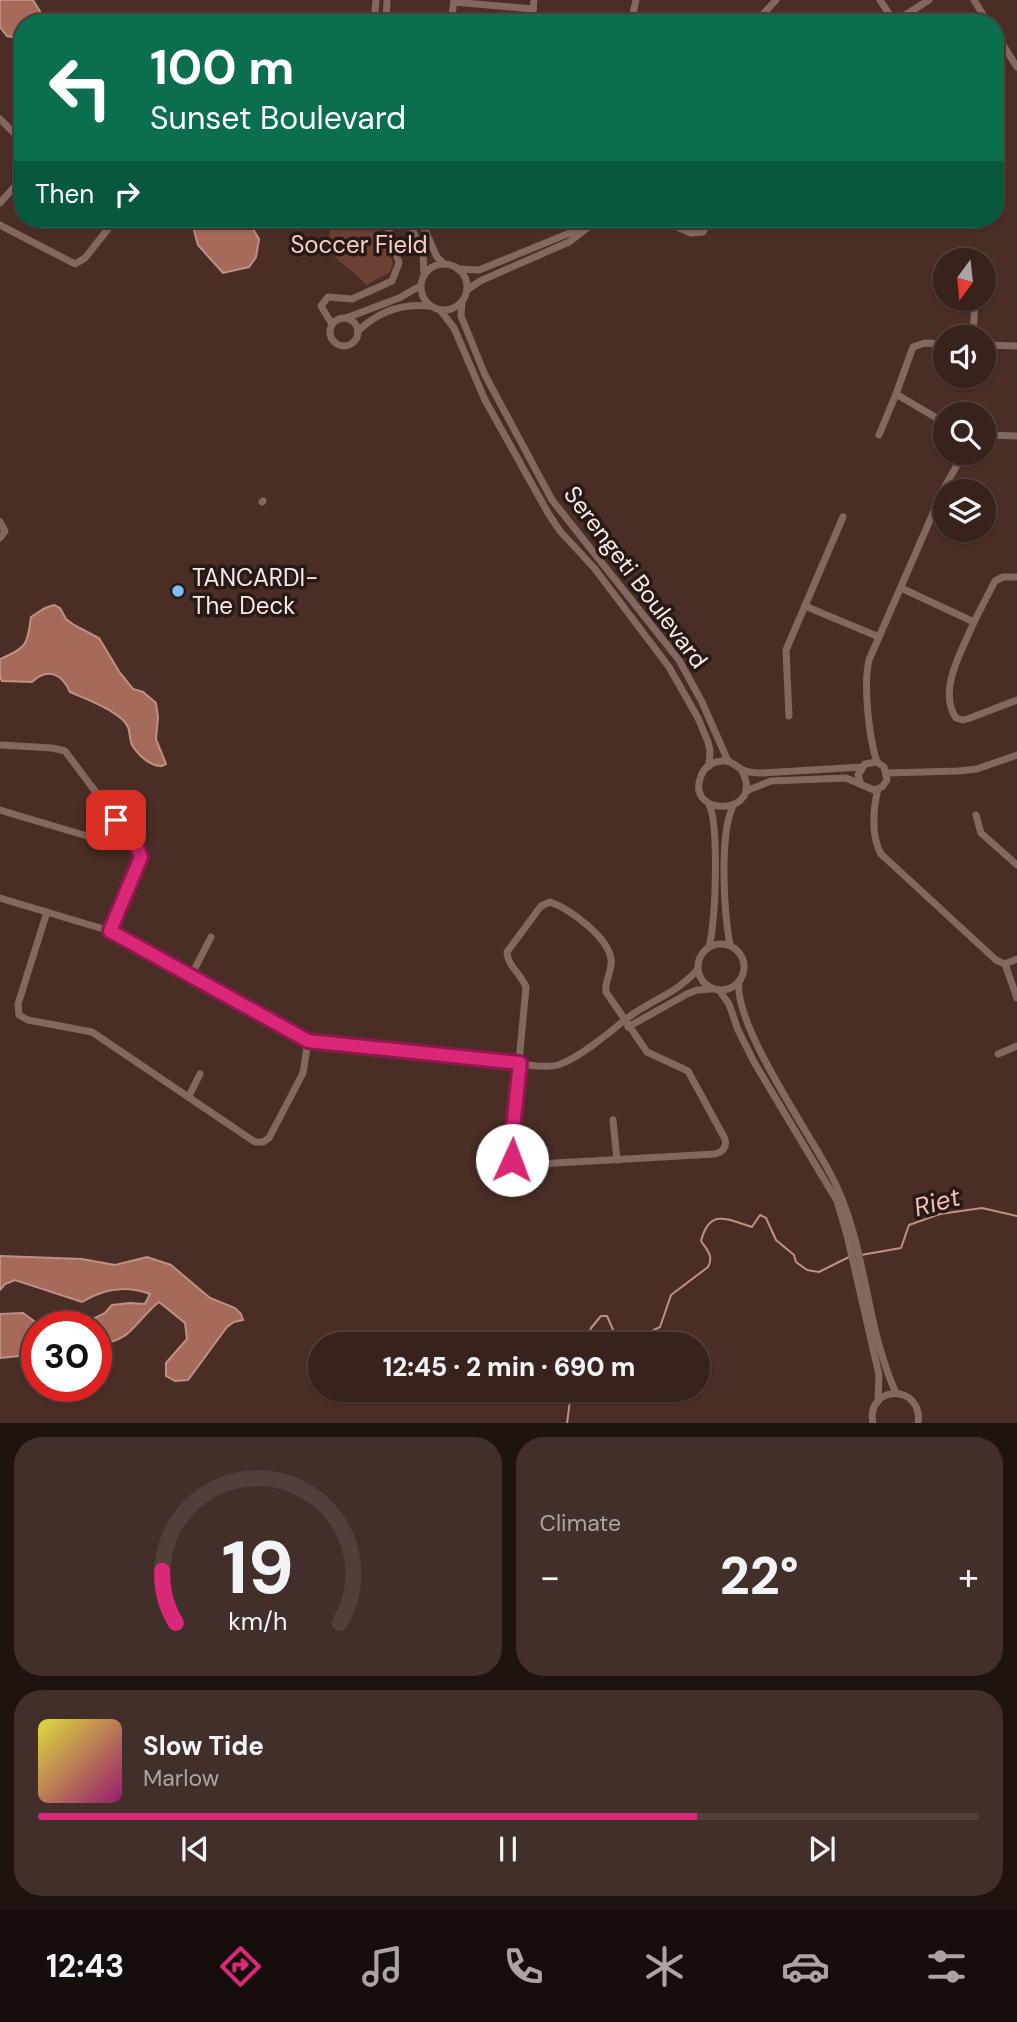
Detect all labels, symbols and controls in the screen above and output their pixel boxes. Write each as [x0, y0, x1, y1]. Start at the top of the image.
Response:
text: 100 m [150, 35, 294, 99]
icon: left [35, 42, 126, 133]
text: Sunset Boulevard [150, 97, 406, 139]
icon: right [108, 175, 146, 213]
text: Then [35, 177, 94, 211]
park label: Soccer Field [290, 229, 428, 260]
north arrow [933, 248, 996, 312]
map controls [933, 248, 996, 542]
button: sound [933, 325, 996, 388]
button: search [933, 402, 996, 465]
button: layers [933, 479, 996, 542]
street label: Serengeti Boulevard [557, 480, 715, 674]
place label: TANCARDI- The Deck [192, 562, 318, 621]
marker: TANCARDI- The Deck [170, 583, 186, 599]
pin [86, 790, 146, 850]
icon: arrive [97, 801, 135, 839]
position arrow [475, 1123, 549, 1197]
water label: Riet [910, 1179, 965, 1224]
speed limit sign: 30 [21, 1311, 112, 1402]
text: 12:45 · 2 min · 690 m [383, 1350, 635, 1384]
text: Climate [540, 1508, 621, 1538]
text: 19 [221, 1521, 294, 1616]
text: 22° [720, 1542, 799, 1610]
text: − [540, 1552, 560, 1602]
text: + [958, 1552, 979, 1602]
text: km/h [228, 1604, 287, 1637]
text: Slow Tide [143, 1729, 264, 1763]
text: Marlow [143, 1763, 219, 1793]
icon: previous [176, 1830, 214, 1868]
icon: pause [489, 1830, 527, 1868]
icon: next [803, 1830, 841, 1868]
icon: directions [216, 1942, 265, 1991]
icon: music [358, 1942, 407, 1991]
icon: phone [499, 1942, 548, 1991]
icon: climate [640, 1942, 689, 1991]
icon: car [781, 1942, 830, 1991]
icon: filters [922, 1942, 971, 1991]
text: 12:43 [46, 1945, 124, 1987]

